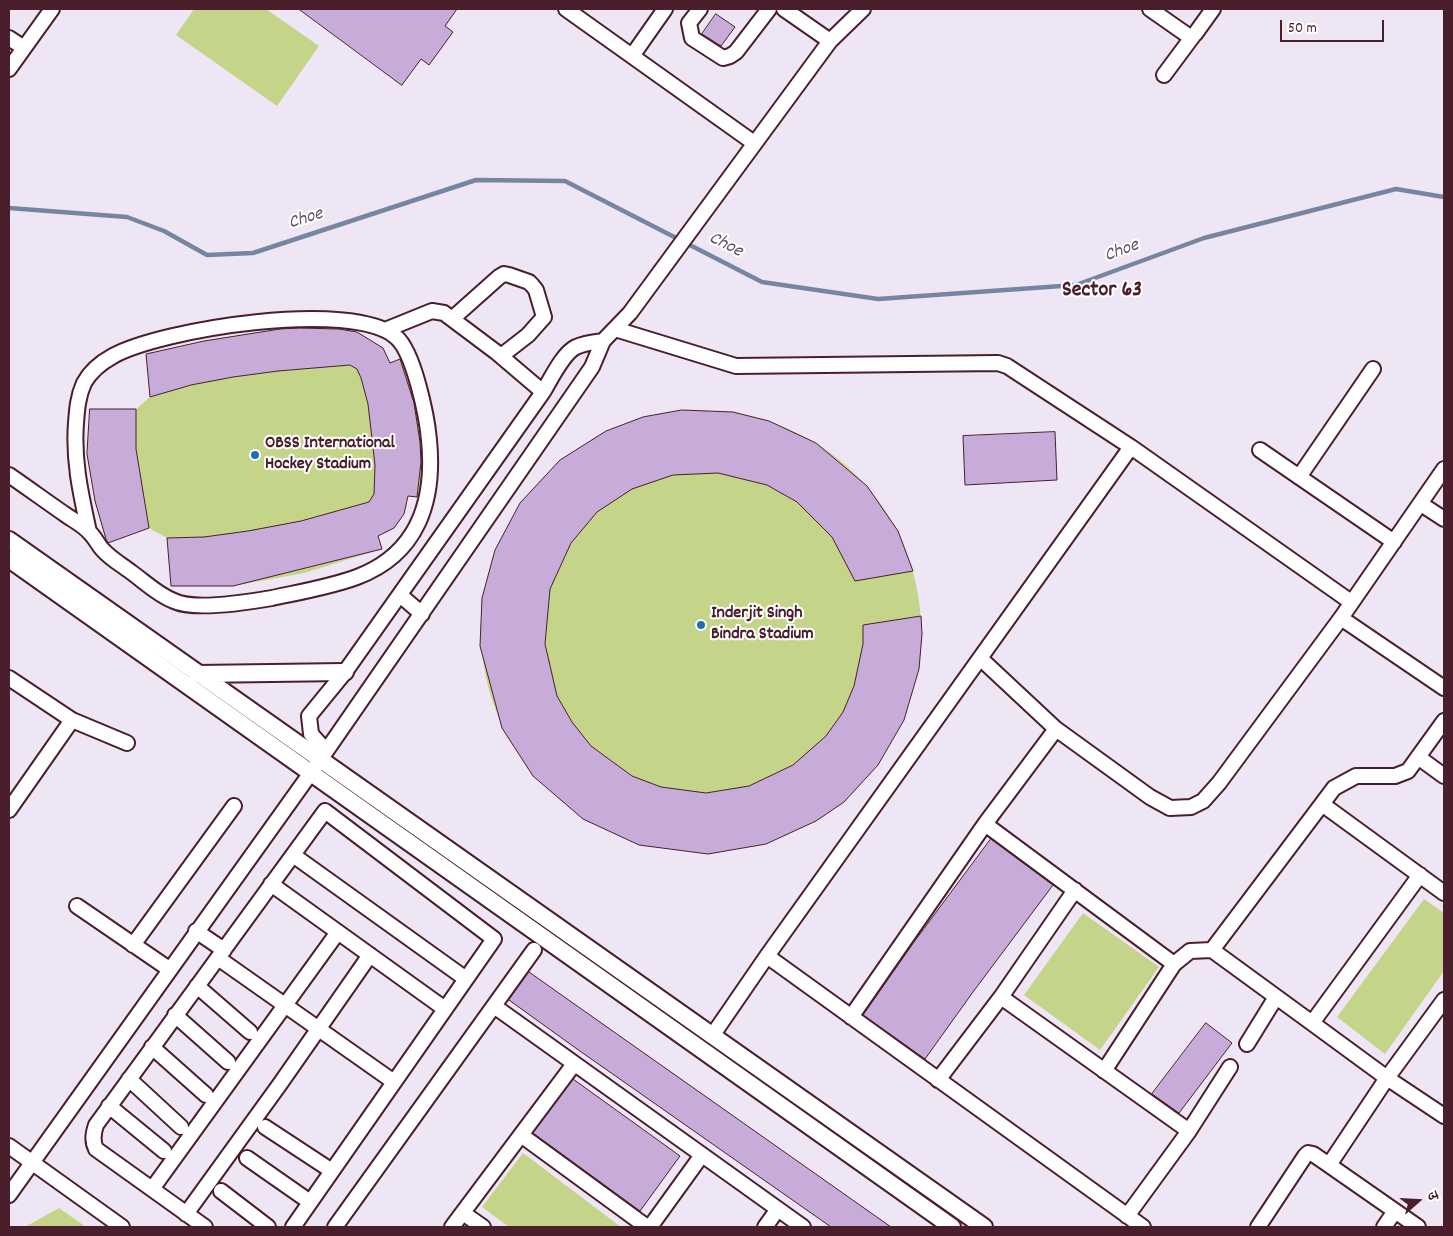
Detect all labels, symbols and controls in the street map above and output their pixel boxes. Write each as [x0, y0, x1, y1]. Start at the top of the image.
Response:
scale bar [1283, 10, 1387, 42]
text: 50 m [1288, 18, 1317, 40]
water label: Choe [286, 204, 326, 236]
water label: Choe [704, 228, 746, 264]
water label: Choe [1102, 235, 1142, 269]
district label: Sector 63 [1062, 279, 1142, 305]
place label: OBSS International Hockey Stadium [265, 434, 395, 476]
marker: OBSS International Hockey Stadium [249, 449, 261, 461]
place label: Inderjit Singh Bindra Stadium [711, 604, 814, 646]
marker: Inderjit Singh Bindra Stadium [695, 619, 707, 631]
north arrow [1393, 1176, 1443, 1226]
text: उ [1421, 1189, 1443, 1203]

